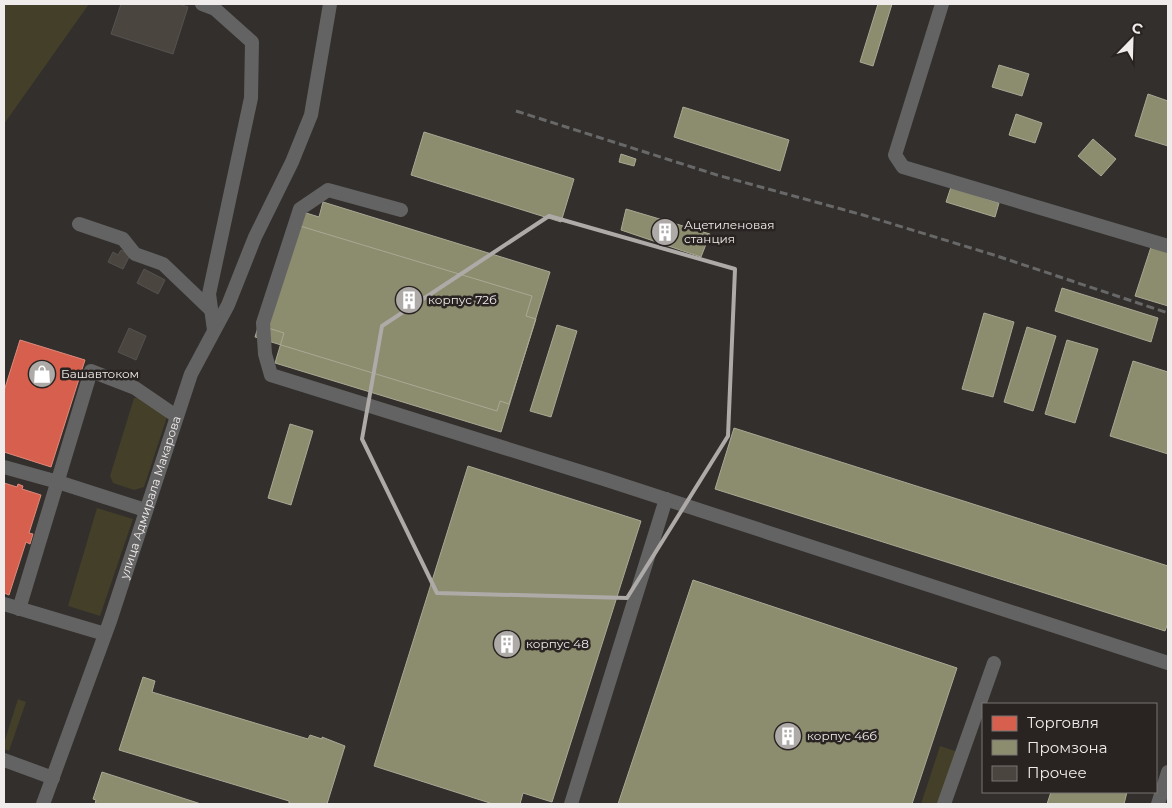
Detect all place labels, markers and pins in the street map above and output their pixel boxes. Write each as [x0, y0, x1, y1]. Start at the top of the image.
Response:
building icon: Ацетиленовая станция [650, 217, 680, 247]
place label: Ацетиленовая станция [684, 217, 775, 246]
building icon: корпус 72б [394, 285, 424, 315]
place label: корпус 72б [428, 292, 497, 307]
shop icon: Башавтоком [27, 359, 57, 389]
place label: Башавтоком [61, 366, 139, 381]
building icon: корпус 48 [492, 629, 522, 659]
place label: корпус 48 [526, 636, 589, 651]
building icon: корпус 46б [773, 721, 803, 751]
place label: корпус 46б [807, 728, 877, 743]

